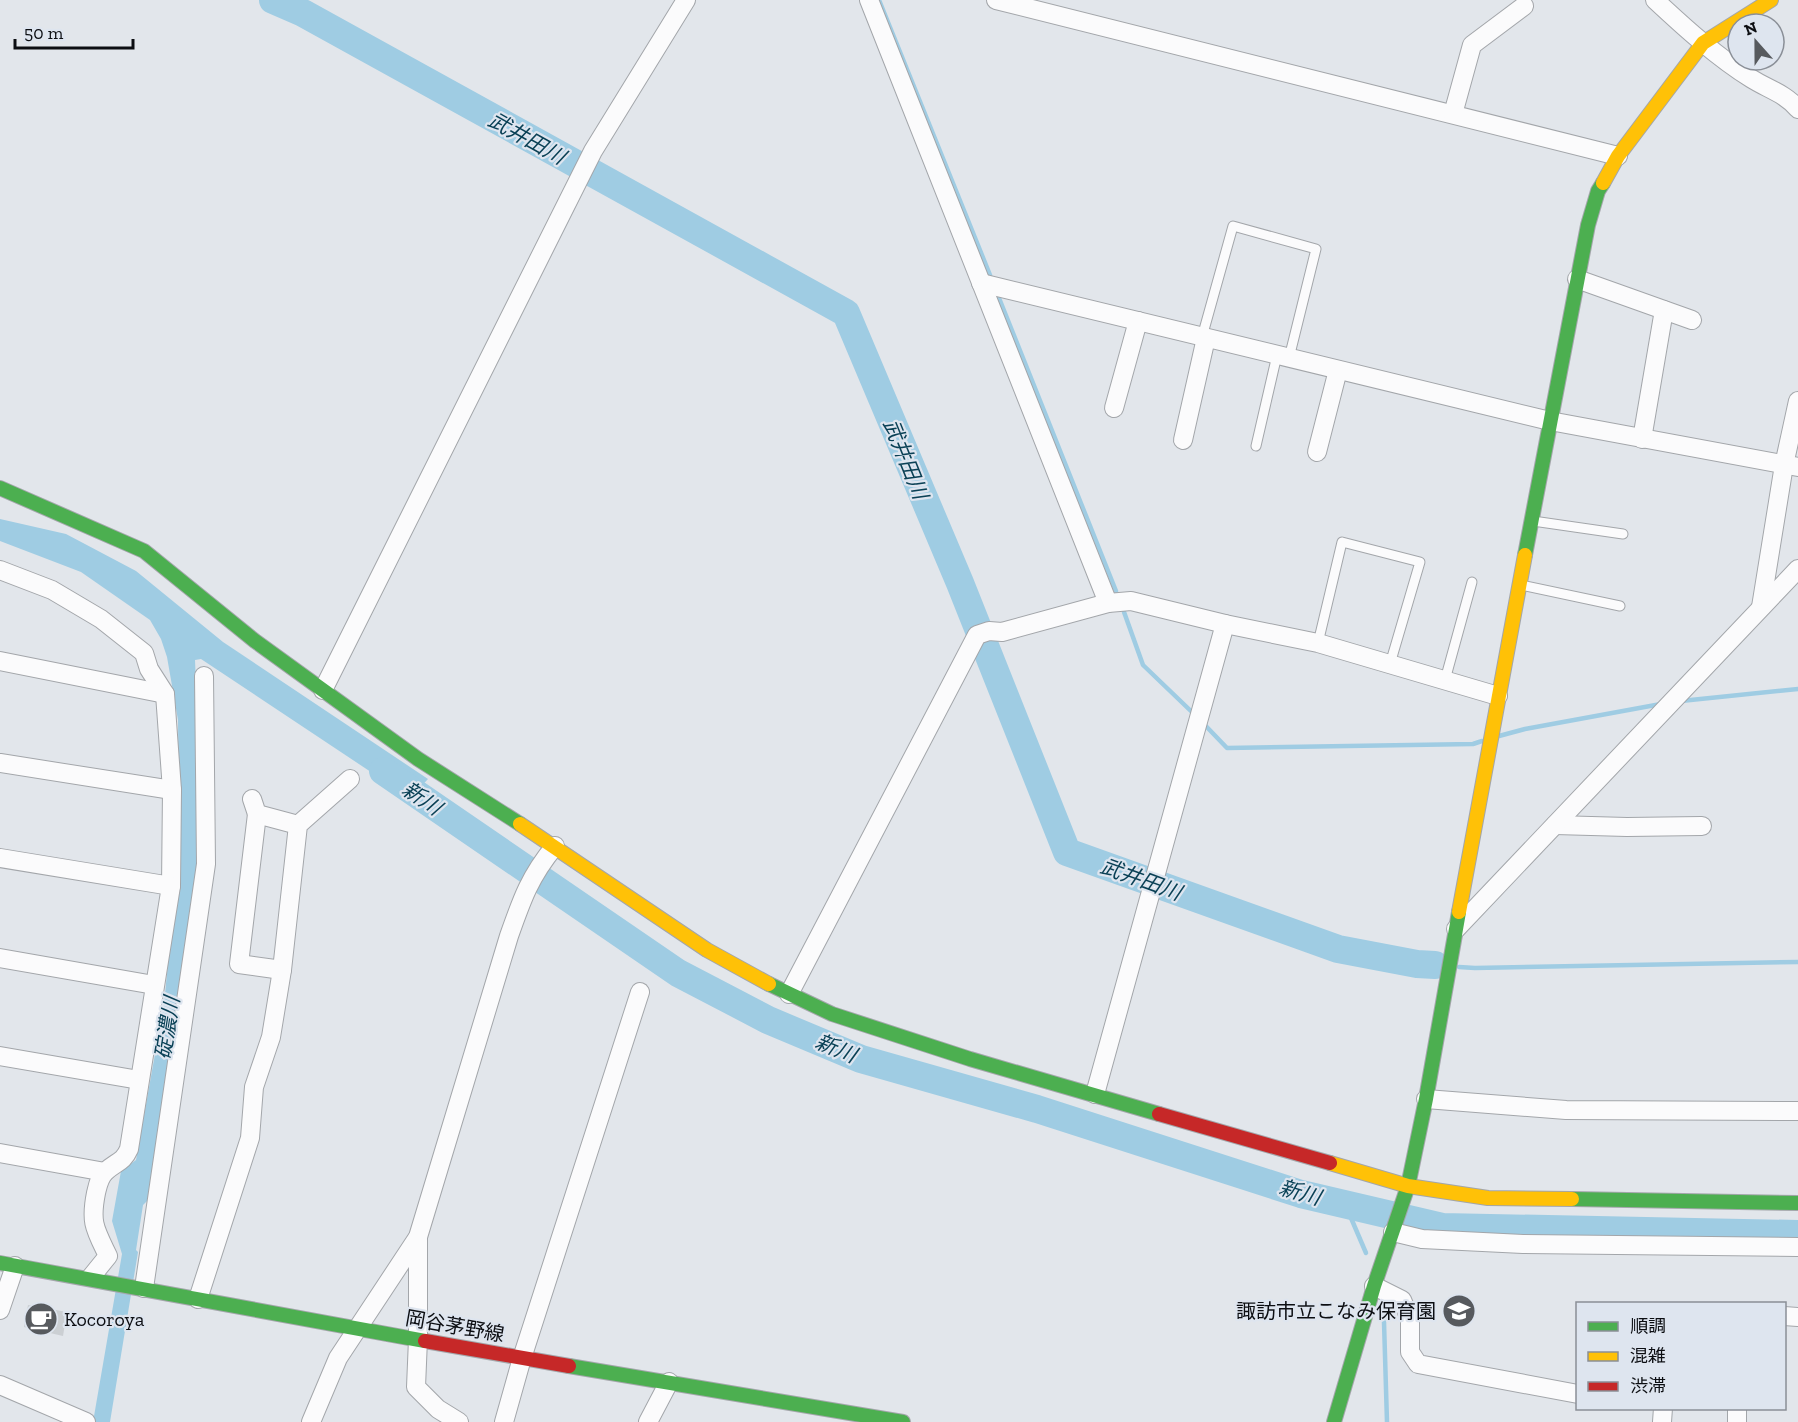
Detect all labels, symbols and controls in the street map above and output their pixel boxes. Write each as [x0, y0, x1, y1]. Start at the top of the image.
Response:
scale bar [15, 12, 134, 50]
north arrow [1726, 12, 1786, 72]
text: N [1742, 17, 1760, 40]
text: 50 m [24, 22, 64, 44]
water label: 武井田川 [484, 107, 572, 170]
water label: 武井田川 [879, 415, 934, 504]
water label: 新川 [398, 776, 448, 821]
water label: 武井田川 [1097, 853, 1187, 906]
water label: 碇濃川 [150, 993, 185, 1061]
water label: 新川 [812, 1029, 862, 1068]
water label: 新川 [1276, 1174, 1326, 1210]
school or university icon: 諏訪市立こなみ保育園 [1441, 1293, 1477, 1329]
place label: 諏訪市立こなみ保育園 [1236, 1299, 1436, 1323]
cafe icon: Kocoroya [23, 1301, 59, 1337]
legend [1576, 1302, 1786, 1410]
street label: 岡谷茅野線 [404, 1305, 506, 1347]
place label: Kocoroya [64, 1307, 145, 1331]
text: 順調 [1630, 1315, 1666, 1337]
text: 混雑 [1630, 1345, 1666, 1367]
text: 渋滞 [1630, 1375, 1666, 1397]

